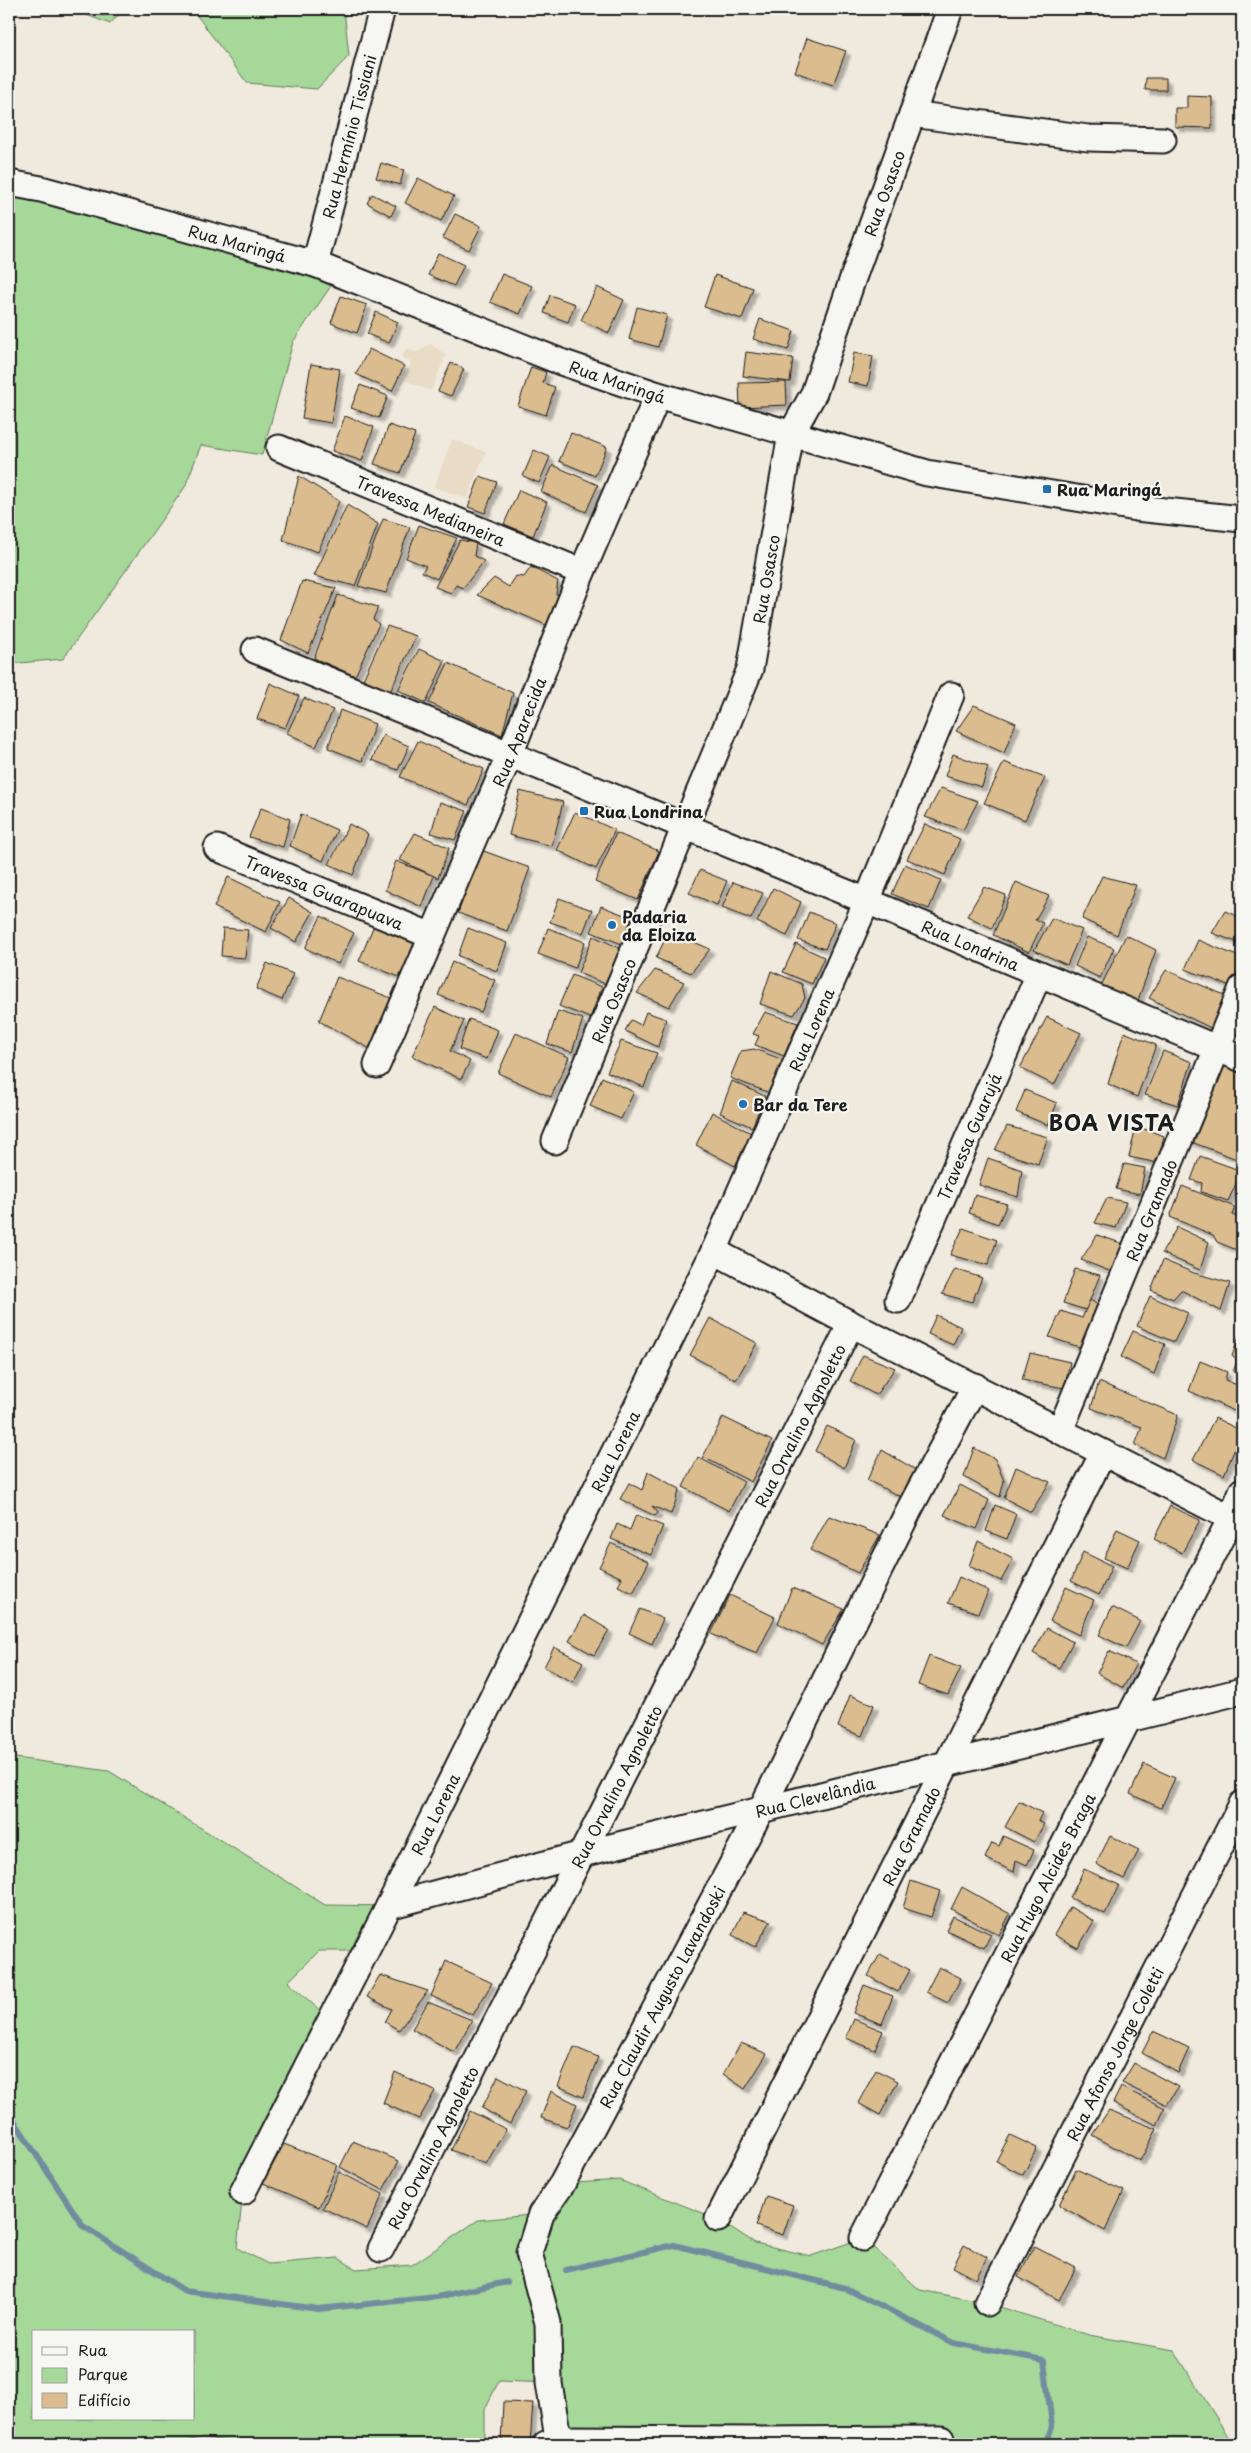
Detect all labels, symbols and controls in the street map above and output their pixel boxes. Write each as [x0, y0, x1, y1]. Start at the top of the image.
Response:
street label: Rua Hermínio Tissiani [315, 52, 382, 221]
street label: Rua Osasco [857, 147, 910, 239]
street label: Rua Maringá [186, 218, 289, 268]
street label: Rua Maringá [566, 354, 668, 409]
street label: Travessa Medianeira [353, 469, 509, 551]
place label: Rua Maringá [1057, 477, 1162, 501]
marker: Rua Maringá [1041, 483, 1053, 495]
street label: Rua Osasco [746, 533, 785, 625]
street label: Rua Aparecida [485, 673, 551, 790]
place label: Rua Londrina [594, 799, 703, 823]
marker: Rua Londrina [578, 805, 590, 817]
street label: Travessa Guarapuava [241, 849, 407, 935]
place label: Padaria da Eloiza [622, 904, 697, 946]
street label: Rua Londrina [918, 913, 1023, 976]
marker: Padaria da Eloiza [606, 919, 618, 931]
street label: Rua Osasco [585, 954, 641, 1047]
street label: Rua Lorena [782, 984, 840, 1075]
street label: Travessa Guarujá [931, 1069, 1007, 1204]
place label: Bar da Tere [753, 1092, 848, 1116]
marker: Bar da Tere [737, 1098, 749, 1110]
district label: BOA VISTA [1049, 1106, 1175, 1138]
street label: Rua Gramado [1119, 1155, 1183, 1265]
street label: Rua Orvalino Agnoletto [748, 1339, 851, 1511]
street label: Rua Lorena [584, 1406, 645, 1496]
street label: Rua Orvalino Agnoletto [565, 1701, 668, 1872]
street label: Rua Lorena [404, 1769, 465, 1859]
street label: Rua Clevelândia [753, 1770, 878, 1823]
street label: Rua Gramado [876, 1782, 946, 1889]
street label: Rua Hugo Alcides Braga [994, 1788, 1101, 1966]
street label: Rua Claudir Augusto Lavandoski [593, 1881, 731, 2112]
street label: Rua Afonso Jorge Coletti [1060, 1962, 1169, 2145]
street label: Rua Orvalino Agnoletto [381, 2062, 484, 2233]
legend [32, 2330, 195, 2420]
text: Rua [78, 2338, 107, 2361]
text: Parque [78, 2362, 128, 2385]
text: Edifício [78, 2388, 131, 2411]

